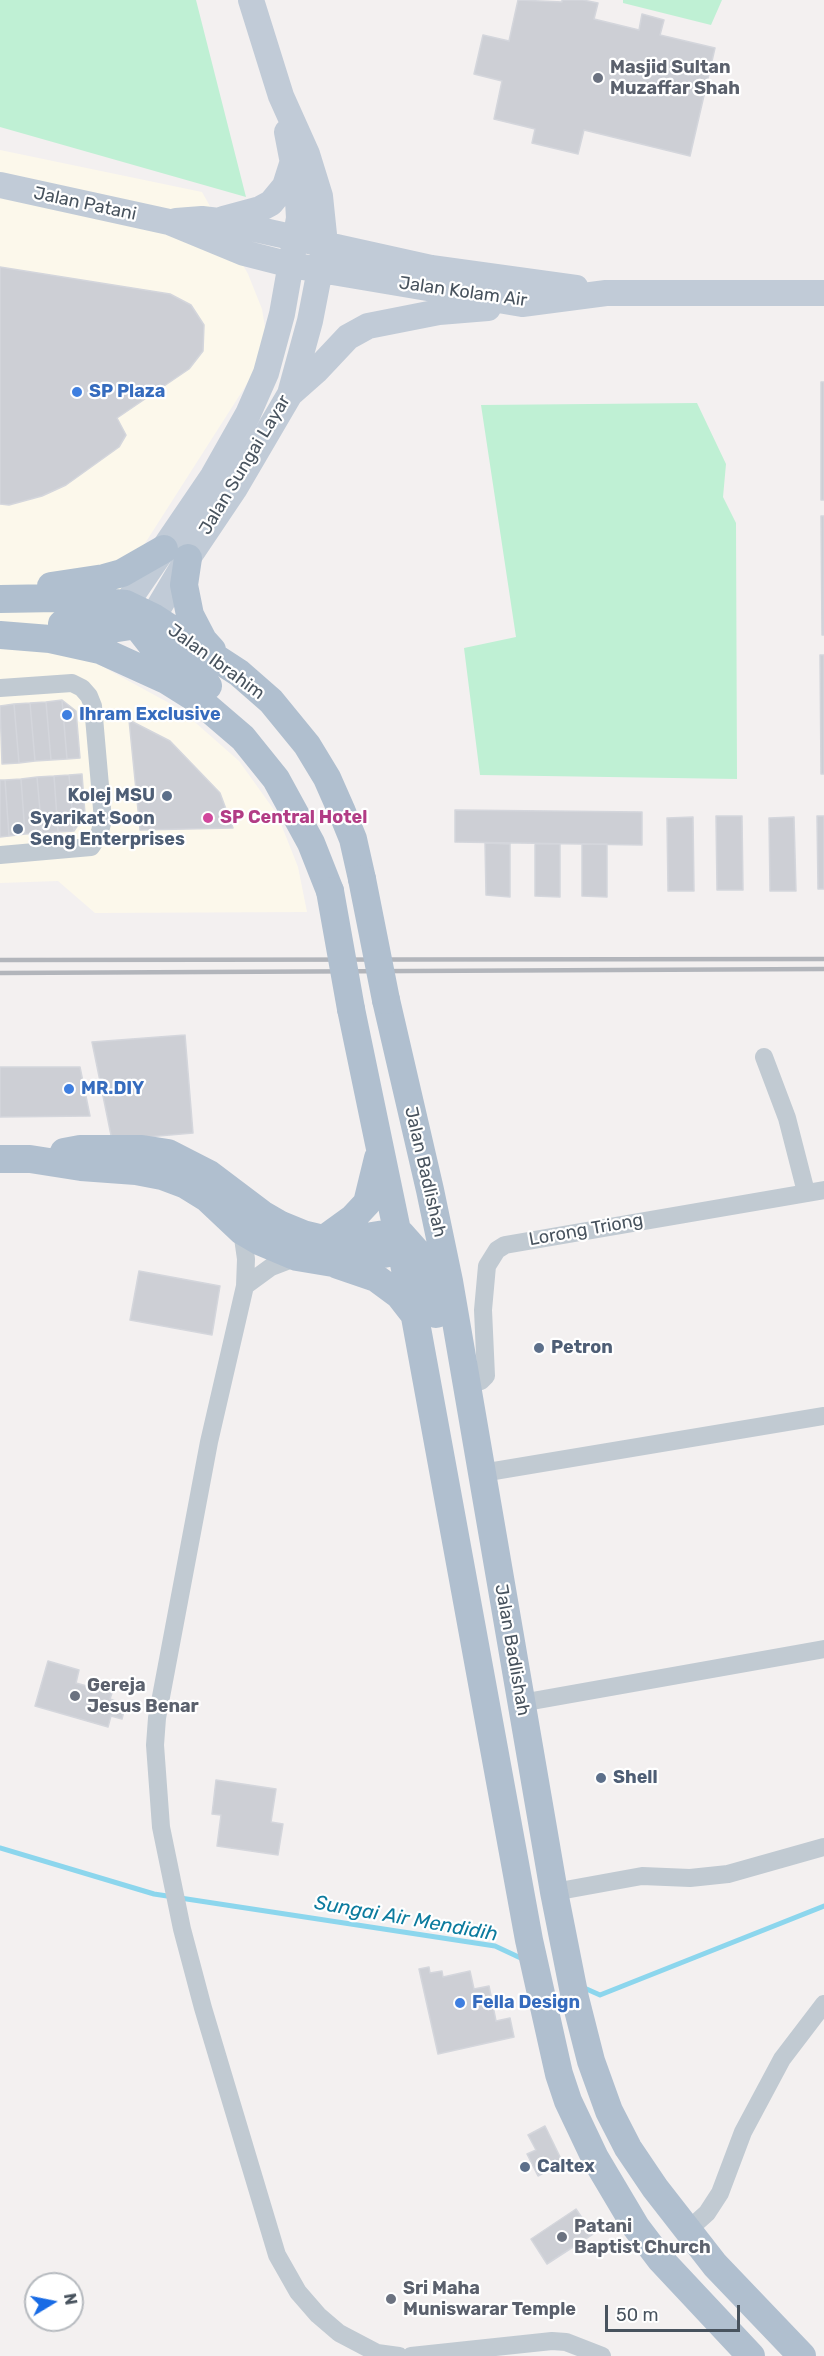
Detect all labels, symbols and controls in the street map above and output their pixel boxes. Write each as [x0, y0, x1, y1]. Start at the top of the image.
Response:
place label: Masjid Sultan Muzaffar Shah [610, 57, 740, 100]
marker: Masjid Sultan Muzaffar Shah [591, 71, 605, 85]
street label: Jalan Patani [32, 183, 138, 225]
street label: Jalan Kolam Air [397, 272, 529, 312]
place label: SP Plaza [89, 381, 165, 403]
marker: SP Plaza [70, 385, 84, 399]
street label: Jalan Sungai Layar [195, 391, 295, 539]
street label: Jalan Ibrahim [163, 620, 269, 704]
place label: Ihram Exclusive [79, 704, 221, 726]
marker: Ihram Exclusive [60, 708, 74, 722]
place label: Kolej MSU [68, 785, 155, 807]
marker: Kolej MSU [160, 789, 174, 803]
place label: SP Central Hotel [220, 807, 367, 829]
place label: Syarikat Soon Seng Enterprises [30, 808, 185, 850]
marker: SP Central Hotel [201, 811, 215, 825]
marker: Syarikat Soon Seng Enterprises [11, 822, 25, 836]
place label: MR.DIY [81, 1078, 144, 1100]
marker: MR.DIY [62, 1082, 76, 1096]
street label: Jalan Badlishah [399, 1105, 451, 1239]
street label: Lorong Triong [527, 1209, 645, 1251]
place label: Petron [551, 1337, 613, 1359]
marker: Petron [532, 1341, 546, 1355]
street label: Jalan Badlishah [490, 1582, 534, 1718]
place label: Gereja Jesus Benar [87, 1675, 199, 1718]
marker: Gereja Jesus Benar [68, 1689, 82, 1703]
place label: Shell [613, 1767, 658, 1789]
marker: Shell [594, 1771, 608, 1785]
water label: Sungai Air Mendidih [312, 1891, 500, 1947]
place label: Fella Design [472, 1992, 580, 2014]
marker: Fella Design [453, 1996, 467, 2010]
place label: Caltex [537, 2156, 595, 2178]
marker: Caltex [518, 2160, 532, 2174]
place label: Patani Baptist Church [574, 2216, 711, 2258]
marker: Patani Baptist Church [555, 2230, 569, 2244]
north arrow [24, 2272, 84, 2332]
place label: Sri Maha Muniswarar Temple [403, 2278, 576, 2320]
text: N [60, 2292, 81, 2306]
marker: Sri Maha Muniswarar Temple [384, 2292, 398, 2306]
scale bar [608, 2293, 743, 2331]
text: 50 m [616, 2304, 659, 2326]

